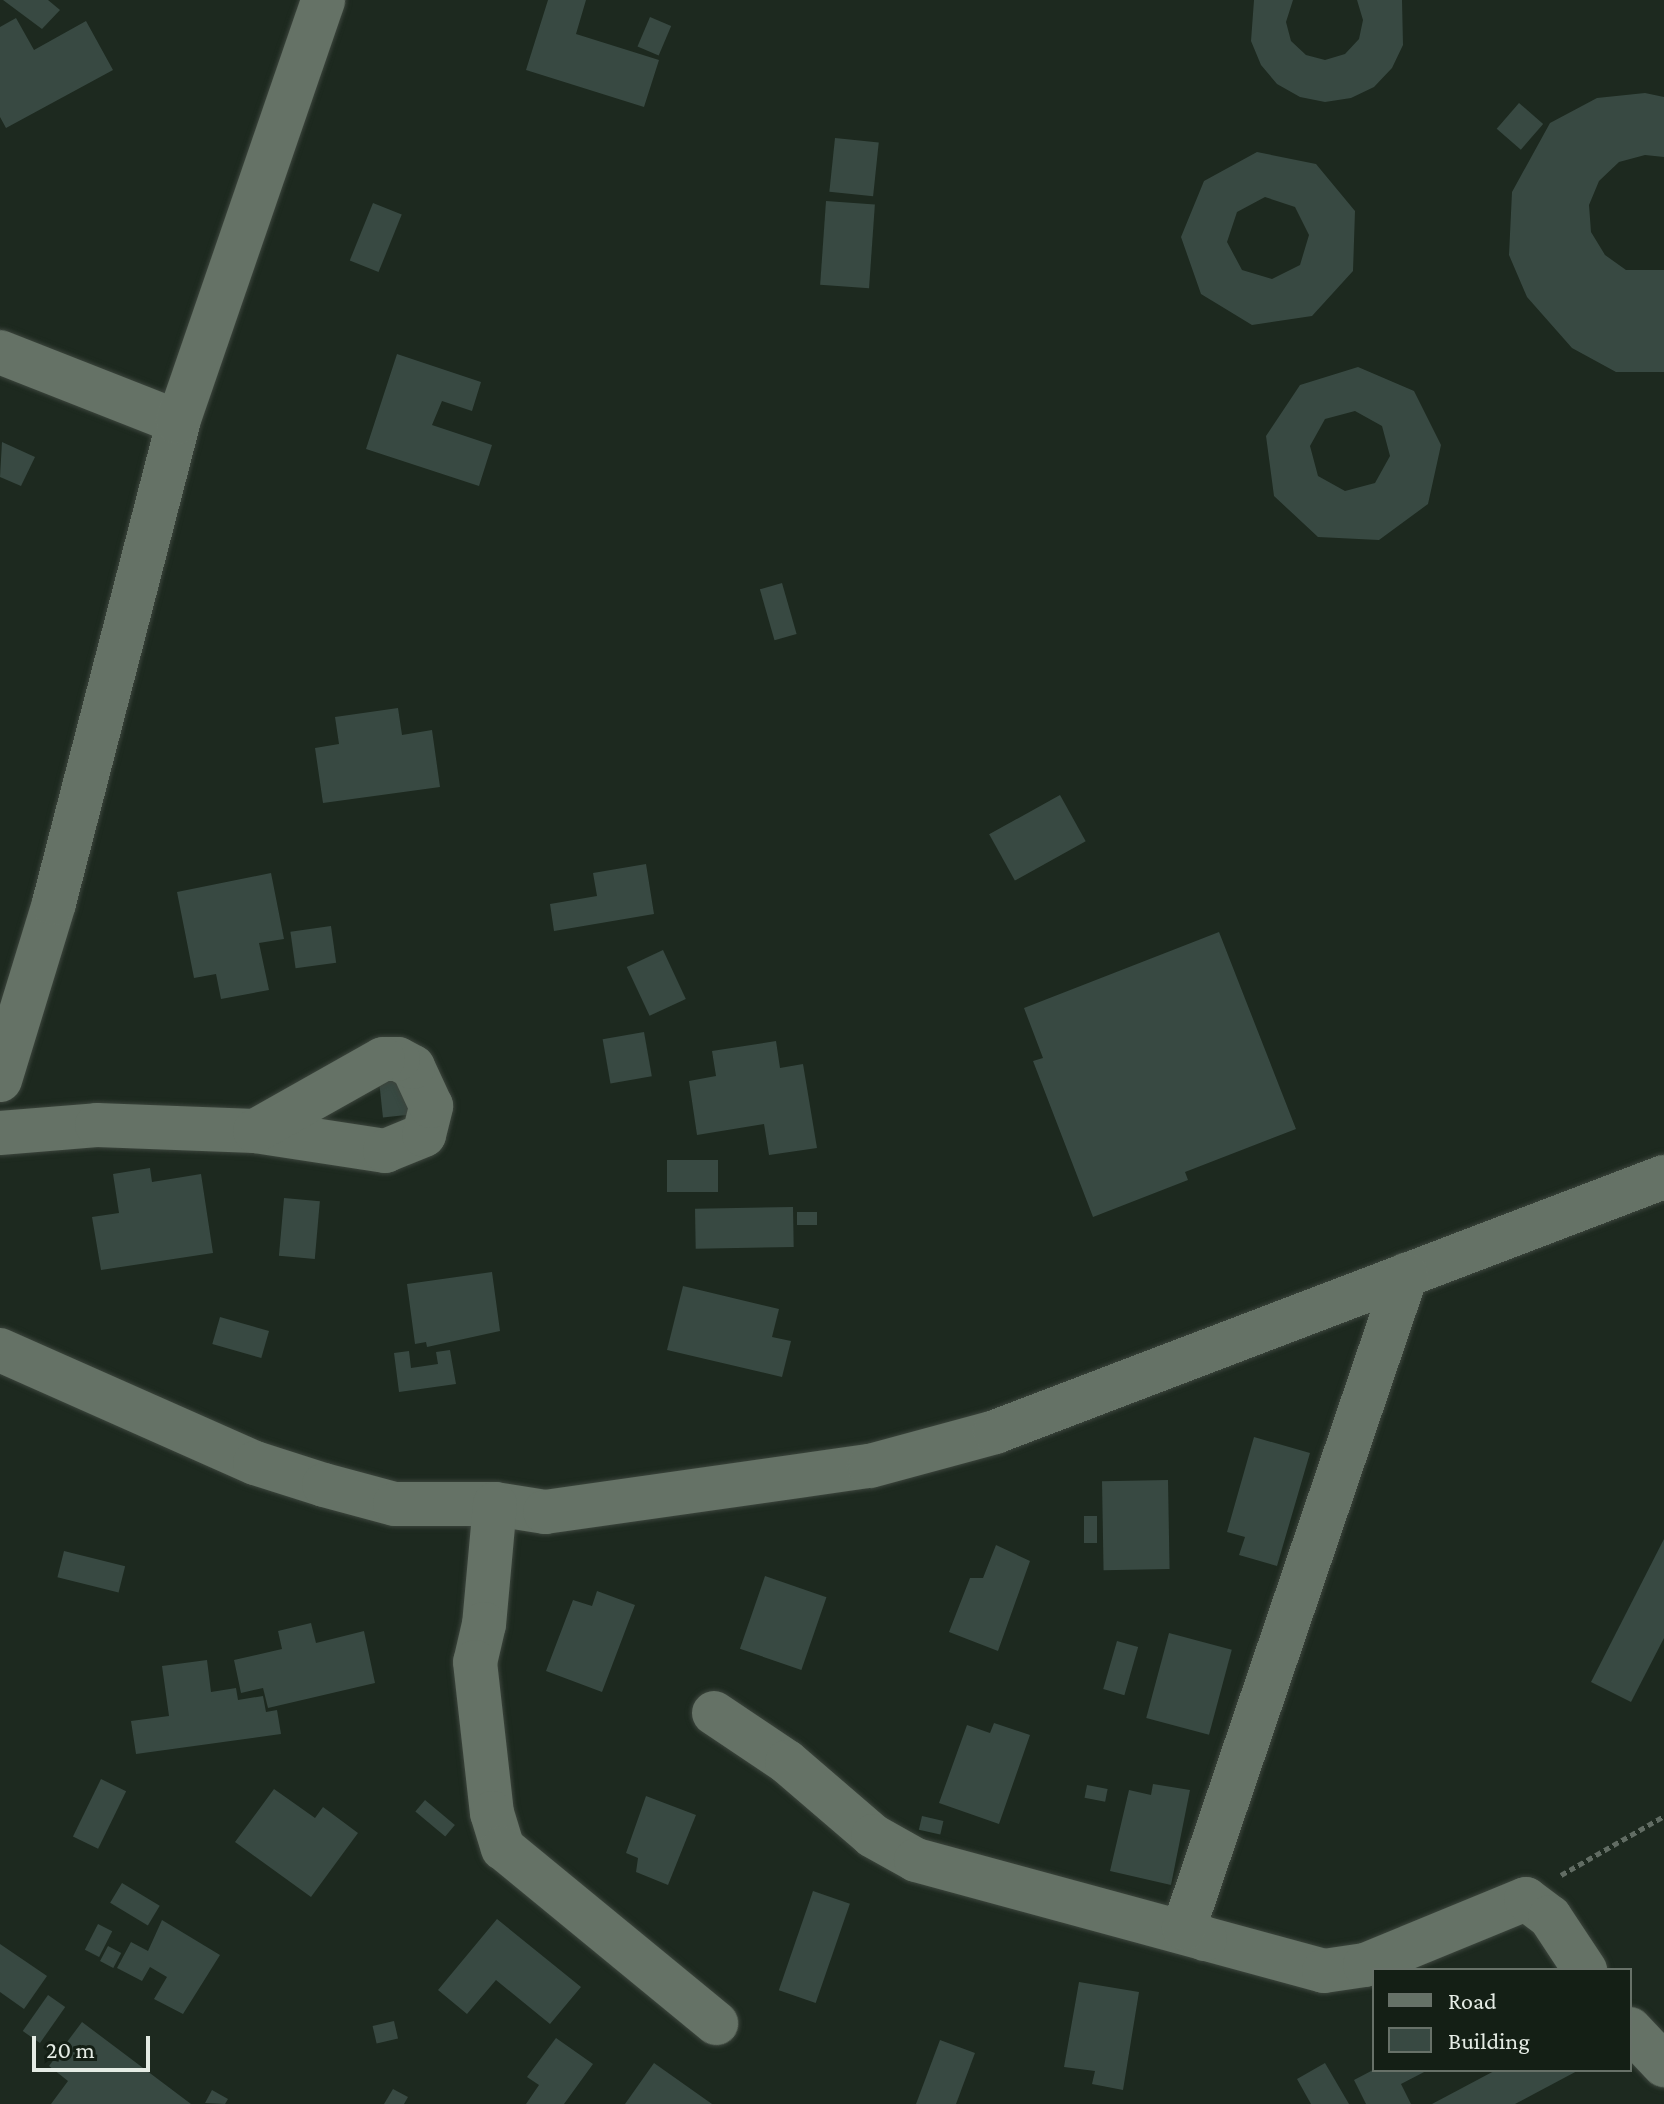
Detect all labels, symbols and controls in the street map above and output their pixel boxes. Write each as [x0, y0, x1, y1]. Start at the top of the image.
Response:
legend [1372, 1968, 1632, 2072]
text: Road [1448, 1987, 1497, 2014]
scale bar [36, 2020, 154, 2070]
text: Building [1448, 2027, 1530, 2054]
text: 20 m [46, 2036, 95, 2063]

